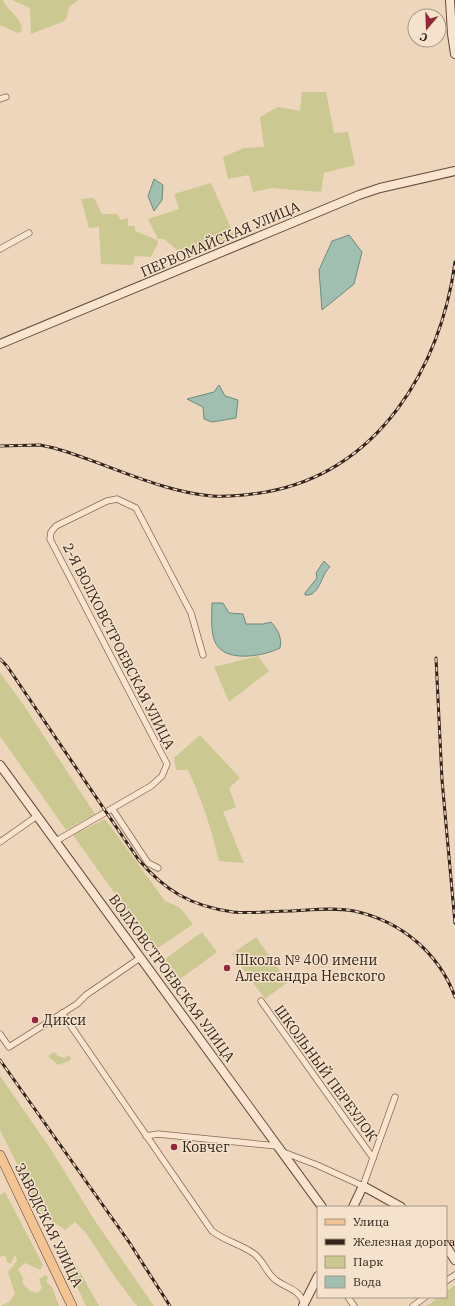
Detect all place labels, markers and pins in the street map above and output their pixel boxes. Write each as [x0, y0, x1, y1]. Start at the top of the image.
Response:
place label: Школа № 400 имени Александра Невского [235, 951, 385, 985]
marker: Школа № 400 имени Александра Невского [222, 963, 232, 973]
place label: Дикси [43, 1011, 86, 1029]
marker: Дикси [30, 1015, 40, 1025]
place label: Ковчег [182, 1138, 230, 1156]
marker: Ковчег [169, 1142, 179, 1152]

